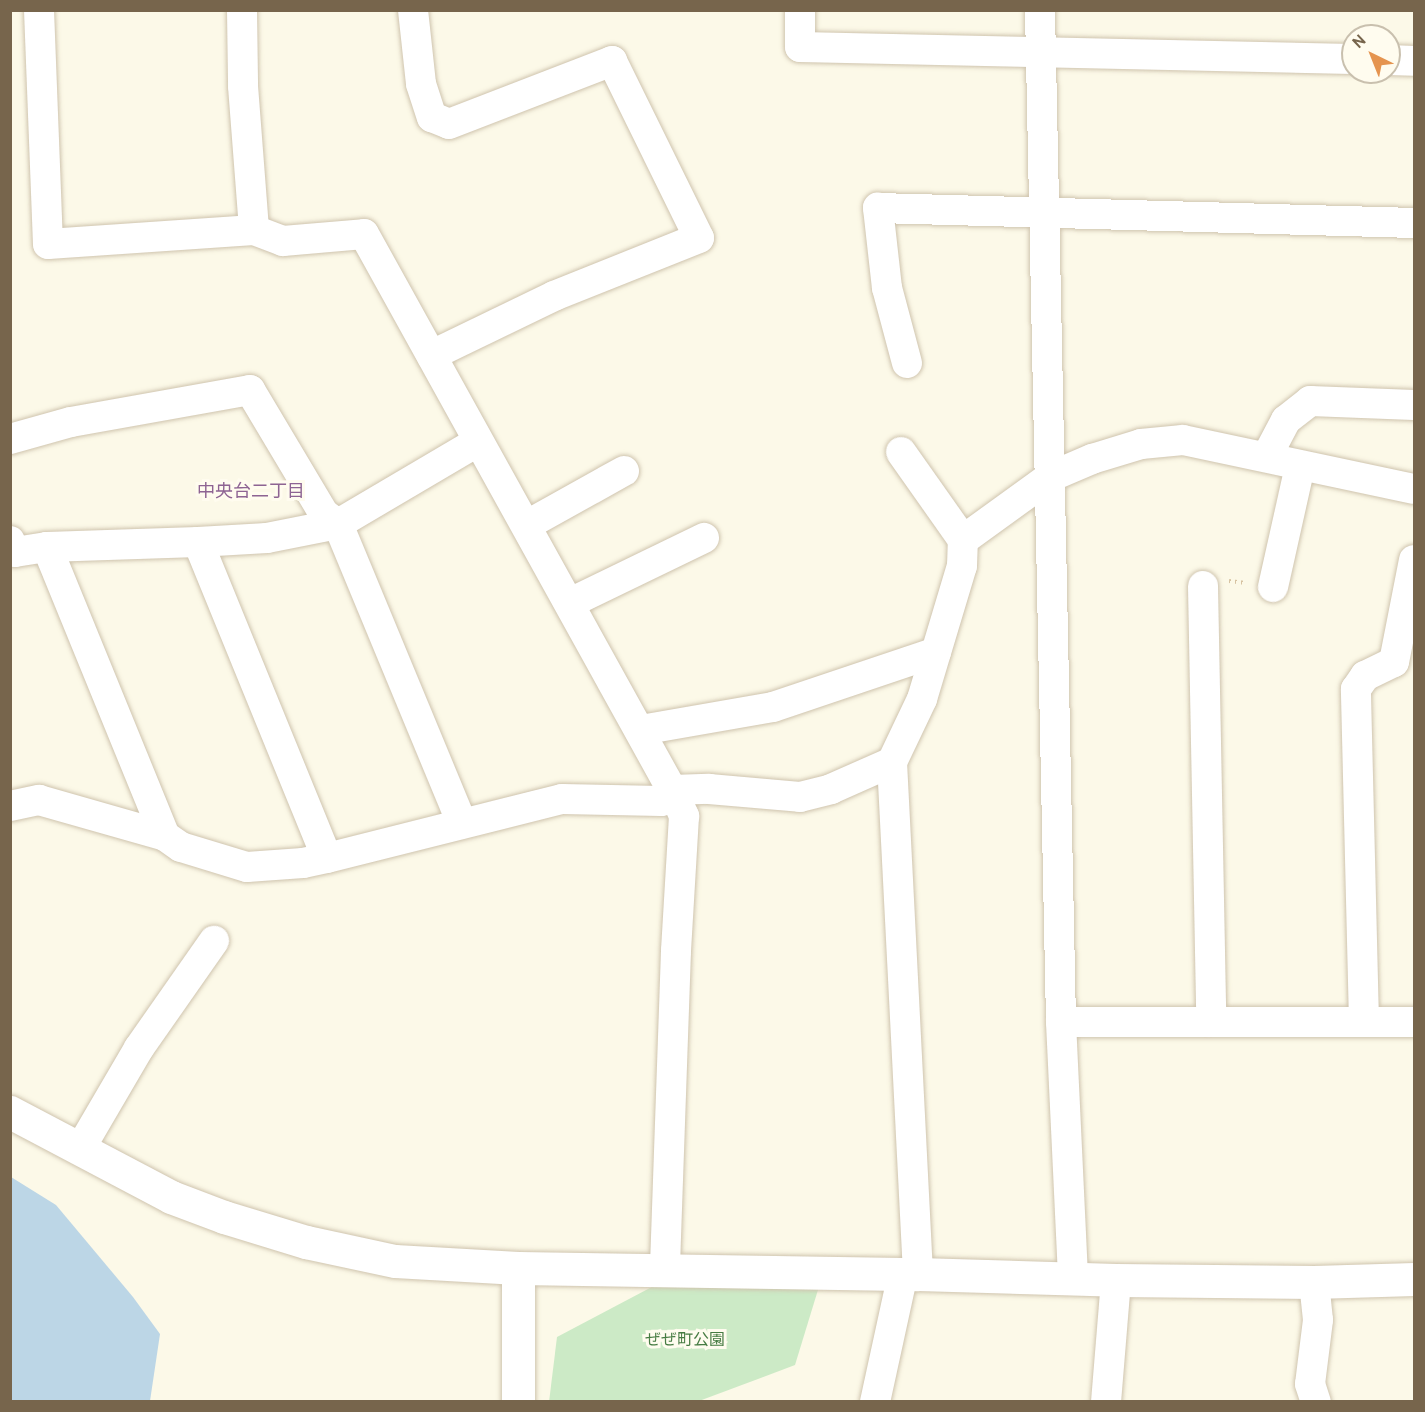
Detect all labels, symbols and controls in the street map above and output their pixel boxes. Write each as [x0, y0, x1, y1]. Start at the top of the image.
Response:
north arrow [1341, 24, 1401, 84]
text: N [1349, 31, 1371, 54]
district label: 中央台二丁目 [197, 482, 305, 504]
park label: ぜぜ町公園 [645, 1331, 725, 1351]

